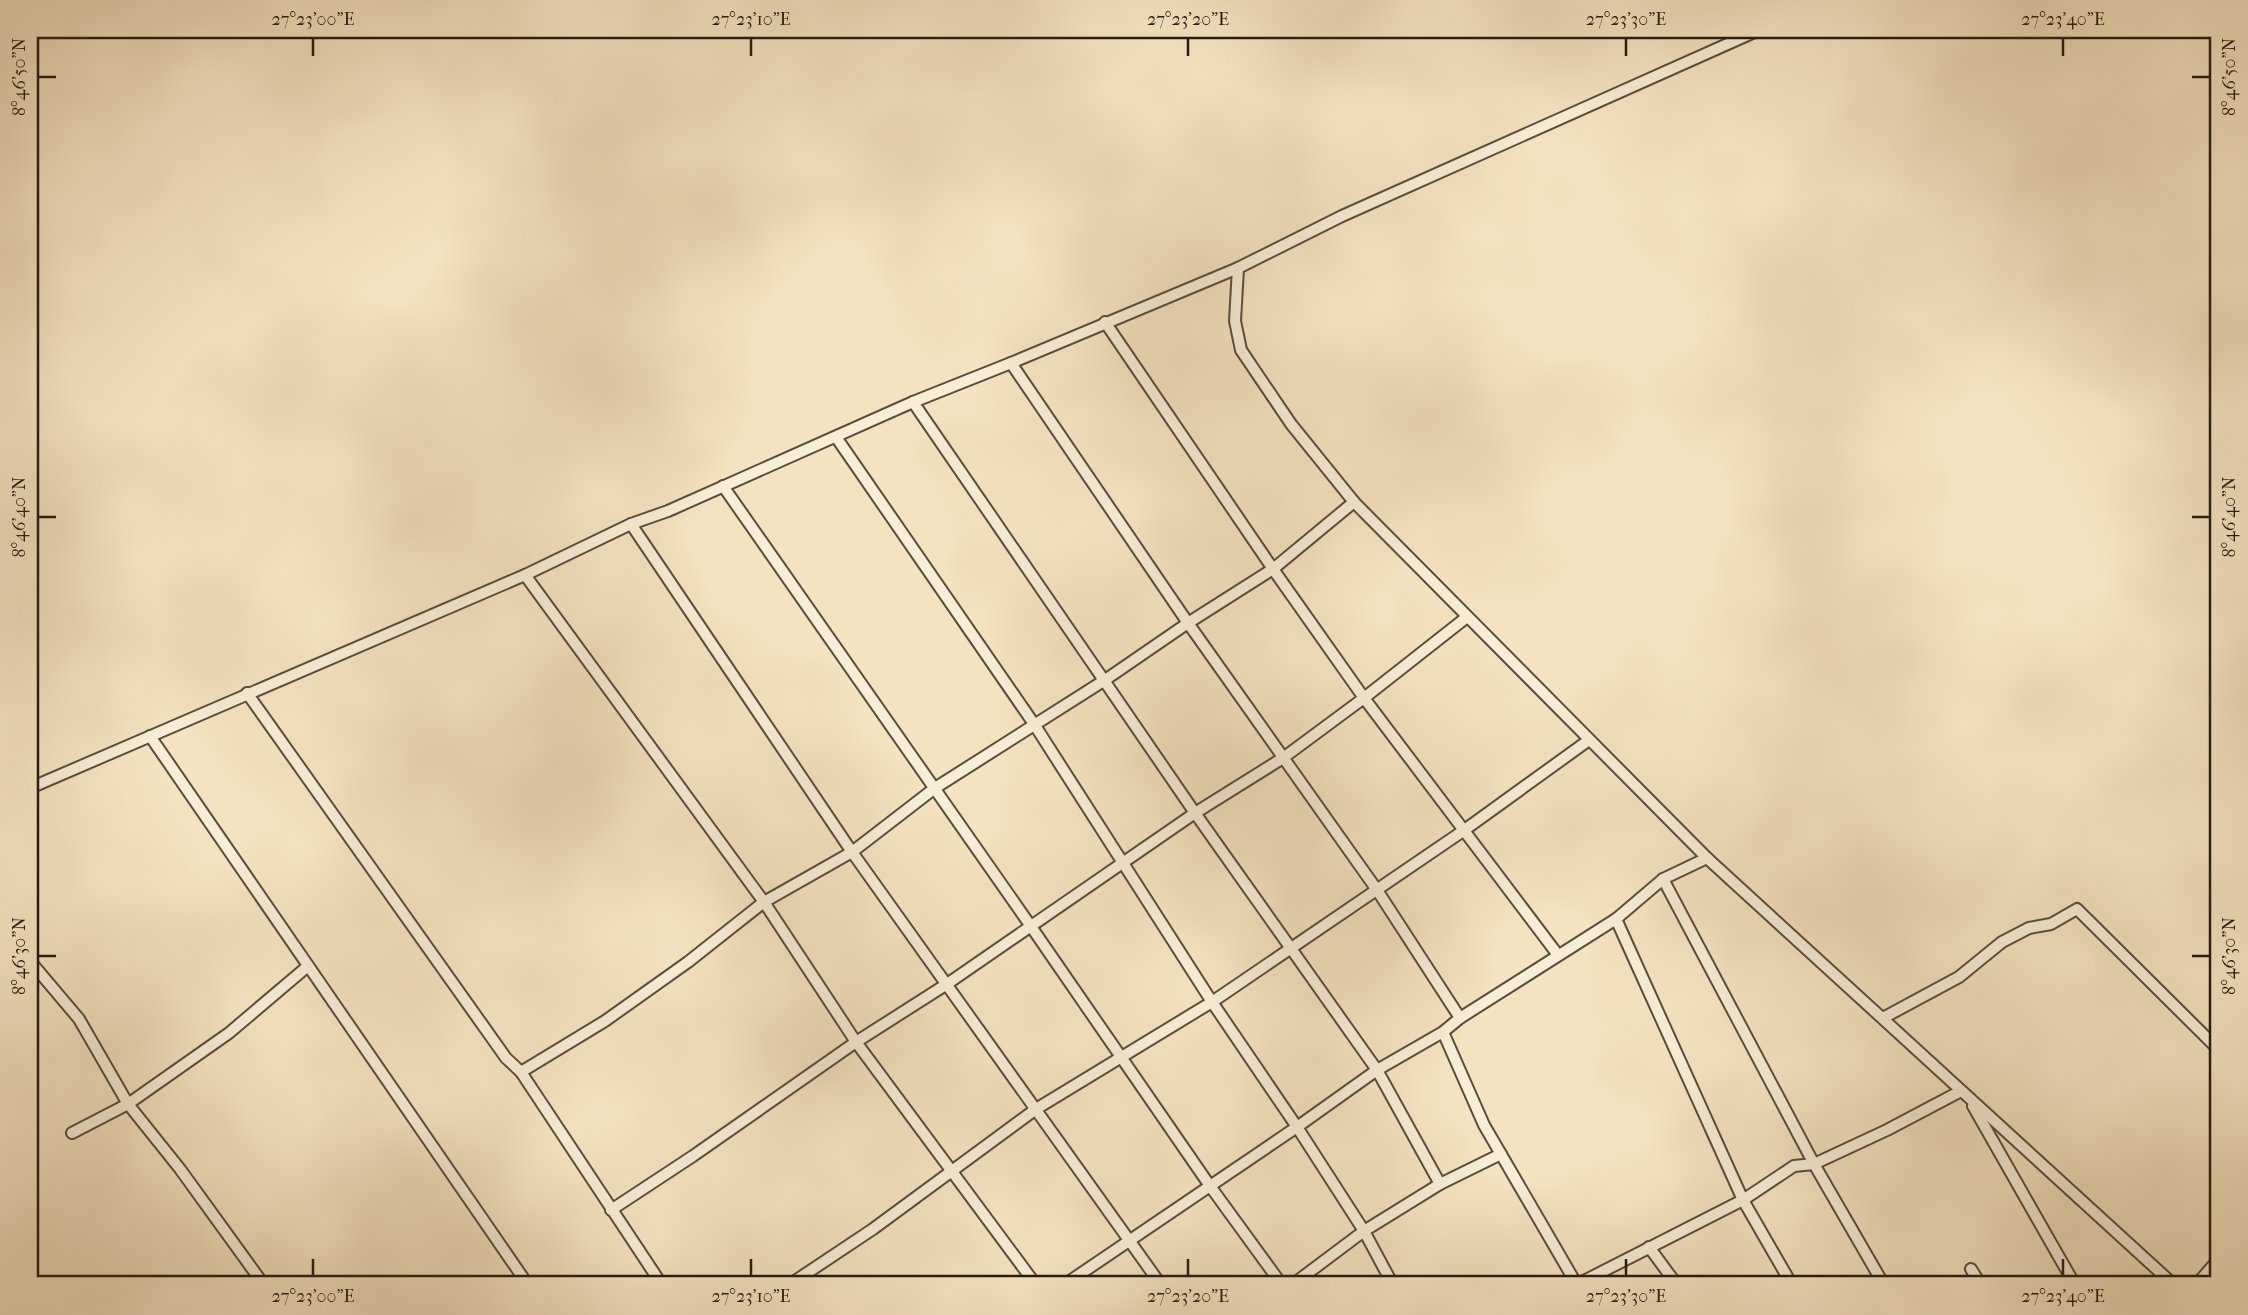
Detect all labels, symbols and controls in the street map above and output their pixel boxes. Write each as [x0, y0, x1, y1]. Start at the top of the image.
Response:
text: 27°23'00"E [272, 9, 354, 30]
text: 27°23'10"E [711, 9, 791, 30]
text: 27°23'20"E [1147, 9, 1229, 30]
text: 27°23'30"E [1586, 9, 1666, 30]
text: 27°23'40"E [2021, 9, 2105, 30]
text: 8°46'50"N [9, 38, 30, 116]
text: 8°46'50"N [2219, 38, 2240, 116]
text: 8°46'40"N [9, 476, 30, 558]
text: 8°46'40"N [2219, 476, 2240, 558]
text: 8°46'30"N [9, 917, 30, 995]
text: 8°46'30"N [2219, 917, 2240, 995]
text: 27°23'00"E [272, 1286, 354, 1307]
text: 27°23'10"E [711, 1286, 791, 1307]
text: 27°23'20"E [1147, 1286, 1229, 1307]
text: 27°23'30"E [1586, 1286, 1666, 1307]
text: 27°23'40"E [2021, 1286, 2105, 1307]

